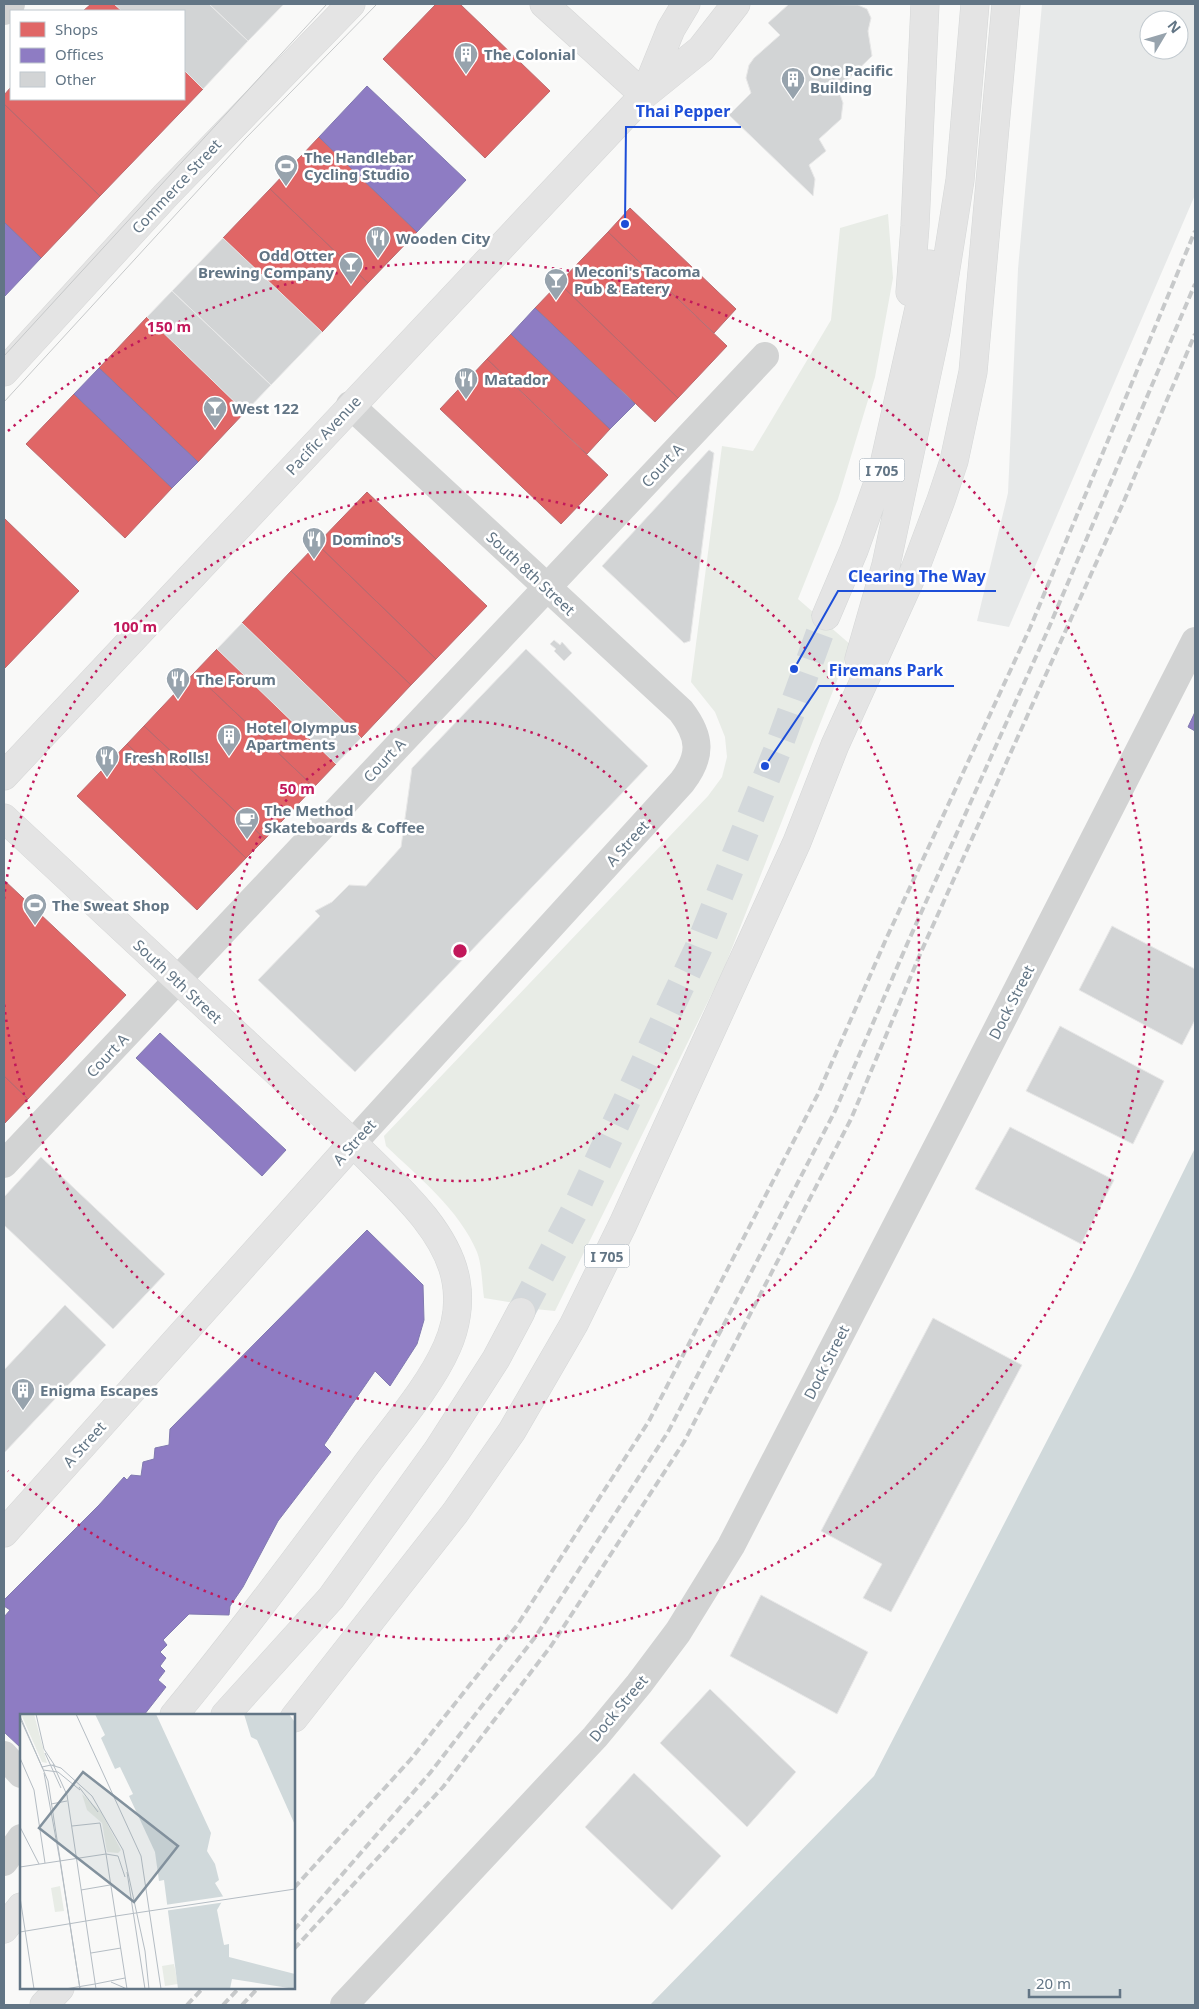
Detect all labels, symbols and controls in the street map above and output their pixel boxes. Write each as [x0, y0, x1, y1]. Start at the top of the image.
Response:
legend [10, 10, 185, 100]
north arrow [1139, 10, 1189, 60]
text: N [1164, 16, 1186, 37]
text: Shops [55, 19, 98, 39]
building icon: The Colonial [453, 41, 479, 75]
text: Offices [55, 44, 104, 64]
place label: The Colonial [484, 44, 576, 64]
place label: One Pacific Building [810, 60, 893, 97]
building icon: One Pacific Building [780, 66, 806, 100]
text: Other [55, 69, 96, 89]
callout: Thai Pepper [626, 96, 741, 127]
text: Thai Pepper [636, 100, 730, 122]
street label: Commerce Street [127, 134, 225, 238]
place label: The Handlebar Cycling Studio [304, 147, 414, 184]
sports icon: The Handlebar Cycling Studio [273, 153, 299, 187]
restaurant icon: Wooden City [365, 225, 391, 259]
place label: Wooden City [396, 228, 491, 248]
place label: Odd Otter Brewing Company [198, 245, 334, 282]
bar icon: Odd Otter Brewing Company [338, 251, 364, 285]
place label: Meconi's Tacoma Pub & Eatery [574, 261, 701, 298]
bar icon: Meconi's Tacoma Pub & Eatery [543, 267, 569, 301]
text: 150 m [147, 316, 191, 336]
restaurant icon: Matador [453, 366, 479, 400]
place label: Matador [484, 369, 548, 389]
street label: Pacific Avenue [281, 391, 365, 479]
bar icon: West 122 [202, 395, 228, 429]
place label: West 122 [232, 398, 299, 418]
street label: Court A [637, 439, 688, 491]
road number: I 705 [860, 458, 904, 482]
restaurant icon: Domino's [301, 526, 327, 560]
street label: South 8th Street [482, 527, 580, 620]
place label: Domino's [332, 529, 402, 549]
callout: Clearing The Way [838, 560, 996, 591]
text: Clearing The Way [848, 565, 987, 587]
text: 100 m [113, 616, 157, 636]
callout: Firemans Park [819, 655, 954, 686]
text: Firemans Park [829, 659, 943, 681]
restaurant icon: The Forum [165, 666, 191, 700]
place label: The Forum [196, 669, 276, 689]
place label: Hotel Olympus Apartments [246, 717, 357, 754]
building icon: Hotel Olympus Apartments [216, 723, 242, 757]
street label: Court A [359, 734, 410, 786]
restaurant icon: Fresh Rolls! [94, 744, 120, 778]
place label: Fresh Rolls! [124, 747, 209, 767]
text: 50 m [279, 778, 315, 798]
place label: The Method Skateboards & Coffee [264, 800, 425, 837]
cafe icon: The Method Skateboards & Coffee [234, 806, 260, 840]
street label: A Street [601, 815, 653, 870]
sports icon: The Sweat Shop [22, 892, 48, 926]
place label: The Sweat Shop [52, 895, 170, 915]
street label: South 9th Street [129, 935, 227, 1028]
centre of rings [451, 942, 469, 960]
street label: Dock Street [984, 961, 1039, 1043]
street label: Court A [82, 1029, 133, 1081]
street label: A Street [328, 1114, 380, 1169]
road number: I 705 [584, 1244, 630, 1268]
street label: Dock Street [799, 1321, 854, 1403]
building icon: Enigma Escapes [10, 1377, 36, 1411]
place label: Enigma Escapes [40, 1380, 158, 1400]
street label: A Street [58, 1416, 110, 1471]
street label: Dock Street [584, 1670, 652, 1745]
inset map [20, 1714, 295, 1989]
scale bar [1029, 1966, 1120, 1998]
text: 20 m [1036, 1973, 1071, 1993]

